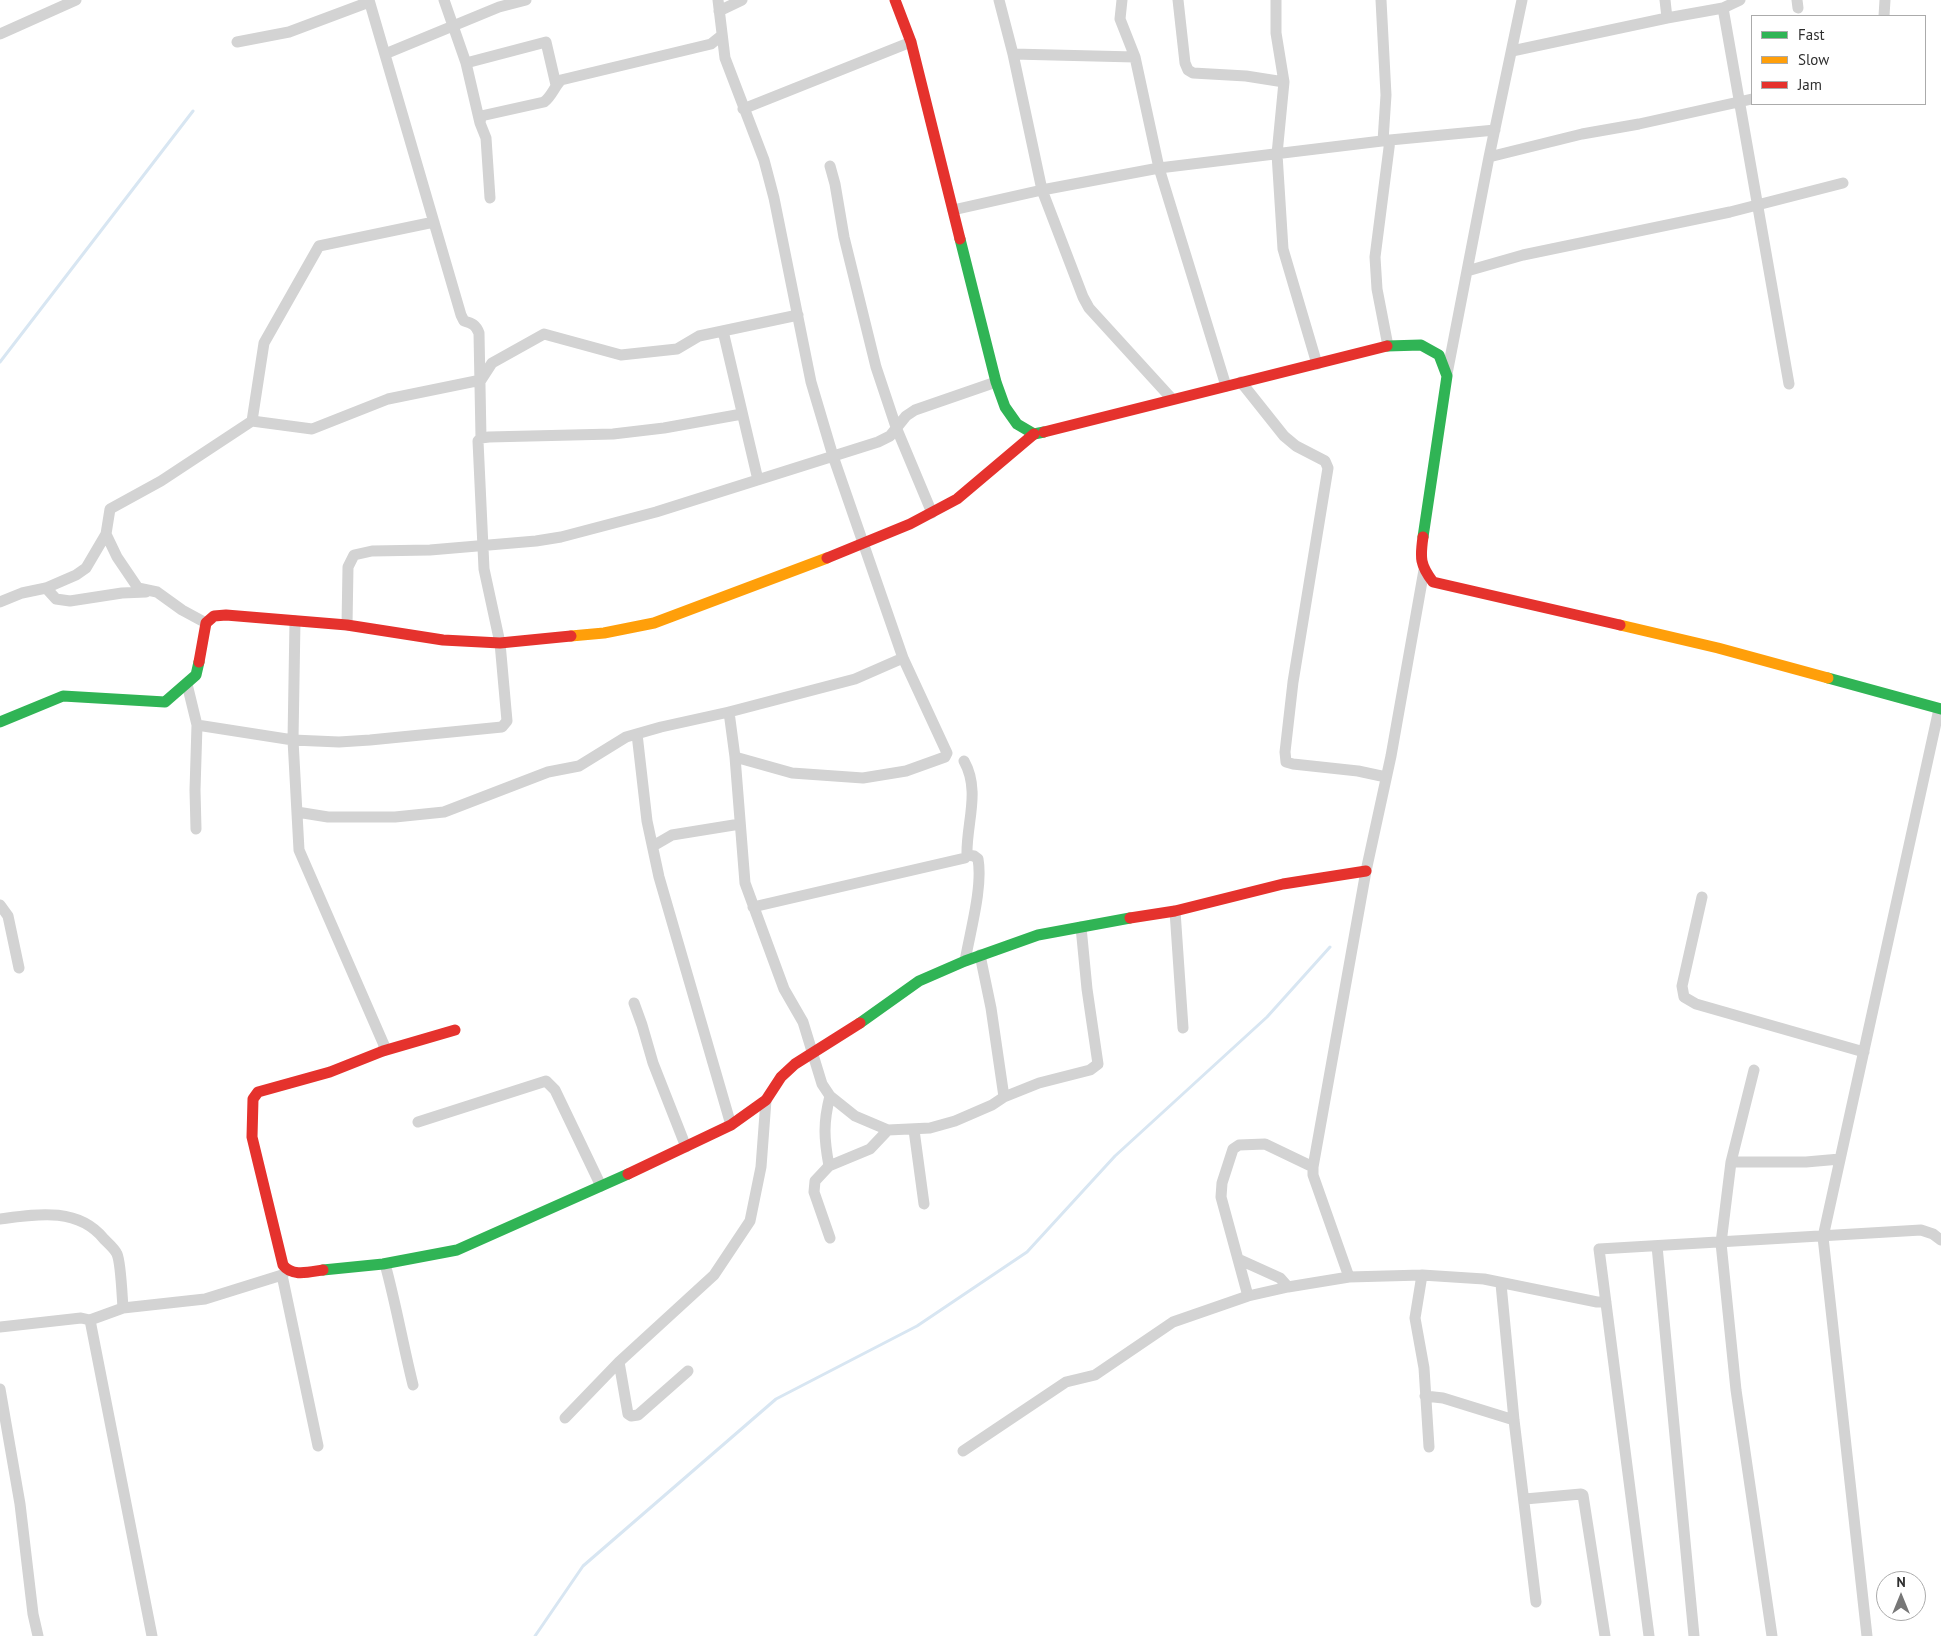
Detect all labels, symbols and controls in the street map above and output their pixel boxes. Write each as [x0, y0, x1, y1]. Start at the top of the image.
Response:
legend [1751, 15, 1926, 105]
text: Fast [1798, 25, 1825, 44]
text: Slow [1798, 50, 1829, 69]
text: Jam [1798, 75, 1822, 94]
north arrow [1876, 1571, 1926, 1621]
text: N [1896, 1573, 1906, 1591]

